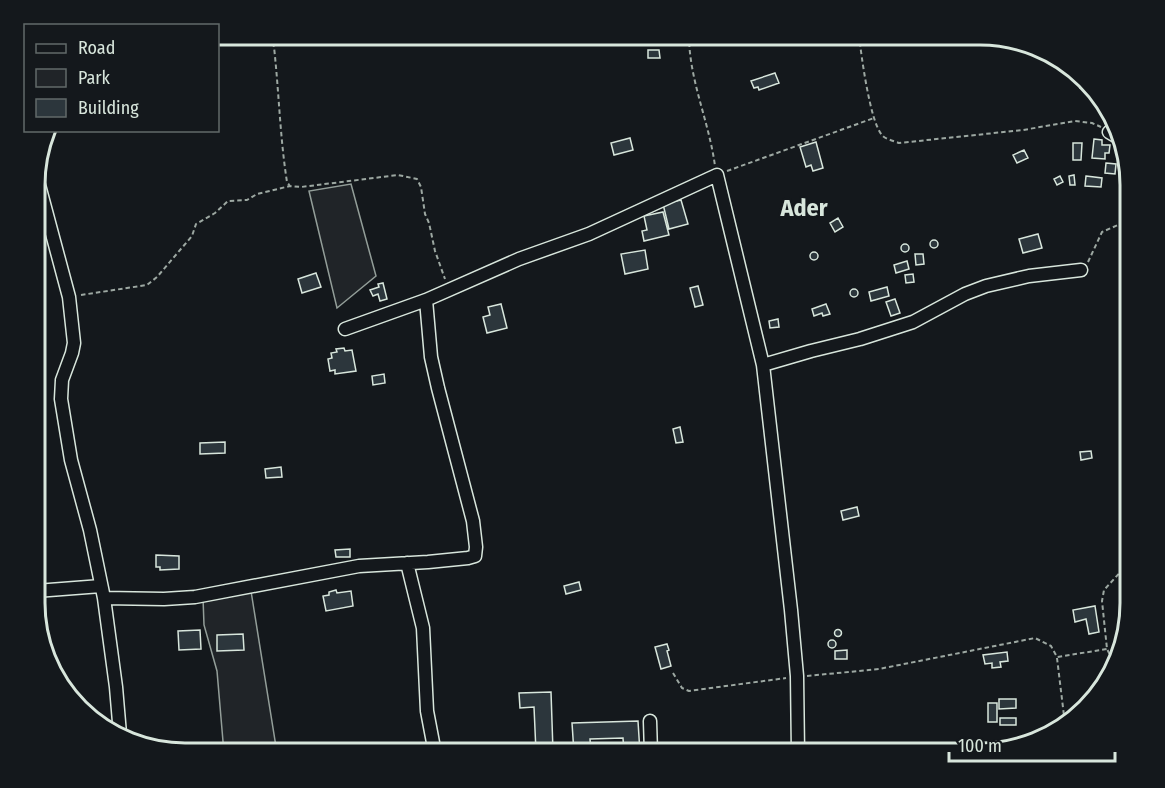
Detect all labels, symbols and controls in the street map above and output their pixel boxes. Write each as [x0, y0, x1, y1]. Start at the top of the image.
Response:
legend [24, 24, 219, 132]
text: Road [78, 37, 115, 59]
text: Park [78, 67, 111, 89]
text: Building [78, 97, 139, 119]
district label: Ader [779, 194, 828, 222]
scale bar [949, 725, 1116, 763]
text: 100 m [958, 735, 1002, 757]

